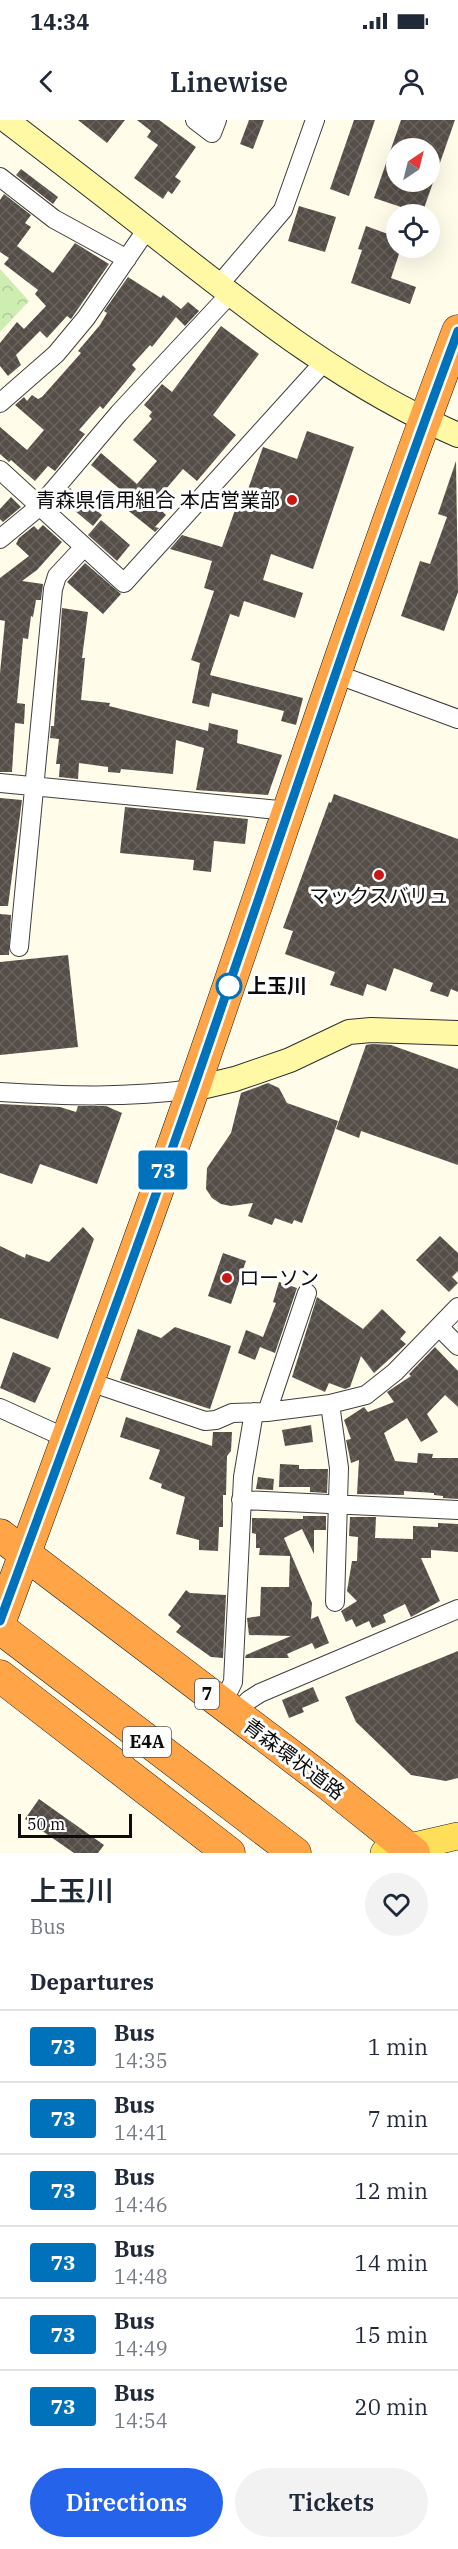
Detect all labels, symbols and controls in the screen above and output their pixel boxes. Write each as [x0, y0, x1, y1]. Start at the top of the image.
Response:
text: 14:34 [30, 7, 89, 36]
text: Linewise [170, 64, 288, 99]
icon: back [30, 65, 63, 98]
icon: person [395, 65, 428, 98]
north arrow [386, 138, 440, 192]
map controls [386, 138, 440, 258]
button: locate [386, 204, 440, 258]
place label: 青森県信用組合 本店営業部 [35, 486, 280, 513]
marker: 青森県信用組合 本店営業部 [285, 493, 299, 507]
marker: マックスバリュ [372, 868, 386, 882]
place label: マックスバリュ [309, 882, 449, 909]
place label: 上玉川 [247, 972, 307, 999]
marker: 上玉川 [216, 973, 242, 999]
line badge: 73 [136, 1150, 190, 1190]
text: 73 [150, 1156, 176, 1184]
place label: ローソン [239, 1264, 319, 1291]
marker: ローソン [220, 1271, 234, 1285]
road number: 7 [195, 1679, 219, 1709]
street label: 青森環状道路 [238, 1712, 350, 1805]
road number: E4A [123, 1727, 171, 1757]
scale bar [18, 1811, 132, 1838]
text: 50 m [27, 1814, 65, 1834]
text: 上玉川 [30, 1872, 114, 1909]
button: heart [365, 1873, 428, 1936]
text: Bus [30, 1913, 65, 1940]
text: Departures [30, 1967, 154, 1996]
text: Bus [114, 2018, 155, 2047]
text: 73 [50, 2032, 76, 2060]
text: 1 min [368, 2032, 428, 2061]
text: 14:35 [114, 2047, 168, 2074]
text: Bus [114, 2090, 155, 2119]
text: 73 [50, 2104, 76, 2132]
text: 7 min [368, 2104, 428, 2133]
text: 14:41 [114, 2119, 168, 2146]
text: Bus [114, 2162, 155, 2191]
text: 73 [50, 2176, 76, 2204]
text: 12 min [355, 2176, 428, 2205]
text: 14:46 [114, 2191, 168, 2218]
text: Bus [114, 2234, 155, 2263]
text: 73 [50, 2248, 76, 2276]
text: 14 min [355, 2248, 428, 2277]
text: 14:48 [114, 2263, 168, 2290]
text: Bus [114, 2306, 155, 2335]
text: 73 [50, 2320, 76, 2348]
text: 15 min [355, 2320, 428, 2349]
text: 14:49 [114, 2335, 168, 2362]
text: Bus [114, 2378, 155, 2407]
text: 73 [50, 2392, 76, 2420]
text: 20 min [355, 2392, 428, 2421]
text: 14:54 [114, 2407, 168, 2434]
button: Directions [30, 2468, 223, 2537]
button: Tickets [235, 2468, 428, 2537]

